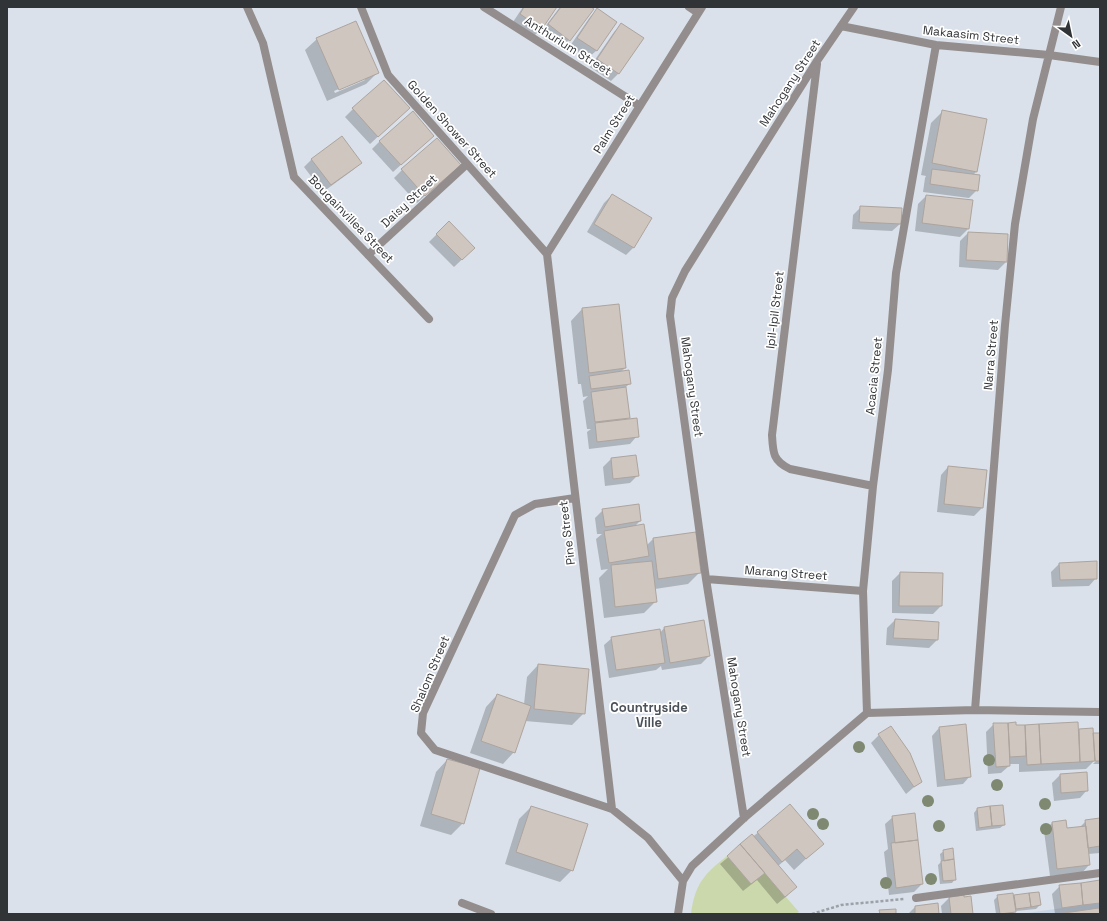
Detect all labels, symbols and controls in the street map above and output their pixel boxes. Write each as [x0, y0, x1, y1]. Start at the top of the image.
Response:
street label: Anthurium Street [521, 13, 615, 79]
north arrow [1051, 16, 1091, 56]
street label: Makaasim Street [922, 22, 1020, 48]
street label: Mahogany Street [756, 36, 824, 130]
text: N [1070, 37, 1083, 52]
street label: Golden Shower Street [404, 77, 500, 181]
street label: Palm Street [589, 91, 639, 157]
street label: Daisy Street [378, 171, 440, 231]
street label: Bougainvillea Street [305, 172, 397, 266]
street label: Ipil-Ipil Street [762, 270, 788, 350]
street label: Narra Street [980, 319, 1002, 391]
street label: Mahogany Street [677, 336, 707, 438]
street label: Acacia Street [862, 336, 886, 416]
street label: Pine Street [555, 500, 579, 566]
street label: Marang Street [744, 562, 828, 584]
street label: Shalom Street [407, 633, 453, 715]
street label: Mahogany Street [723, 656, 755, 758]
district label: Countryside Ville [610, 699, 688, 731]

